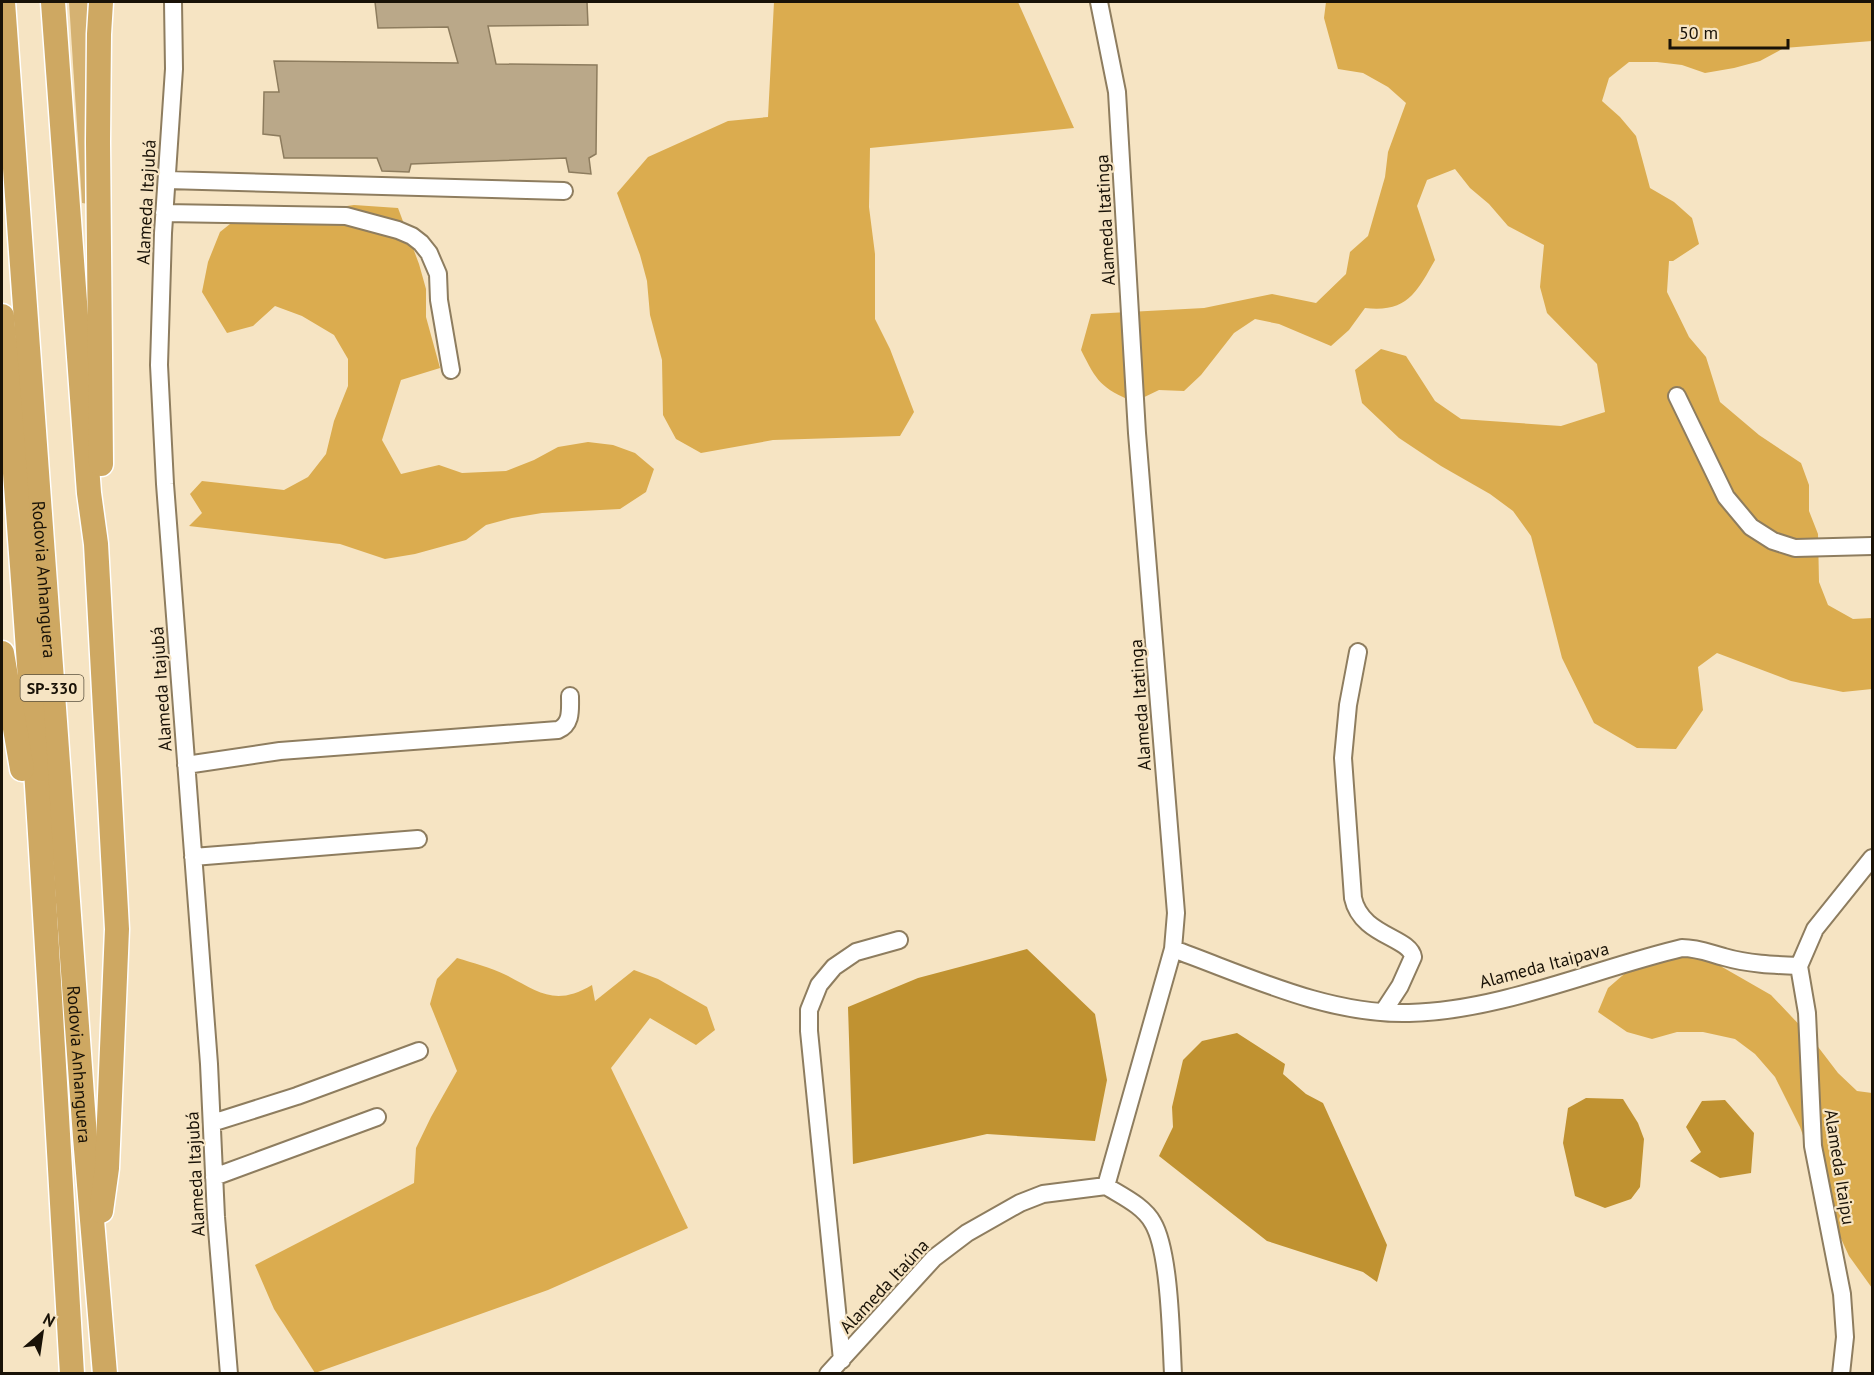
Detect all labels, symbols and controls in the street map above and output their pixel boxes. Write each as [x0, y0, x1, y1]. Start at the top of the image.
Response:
scale bar [1670, 12, 1788, 50]
text: 50 m [1679, 21, 1718, 44]
street label: Alameda Itajubá [131, 139, 161, 265]
street label: Alameda Itatinga [1090, 154, 1120, 286]
street label: Rodovia Anhanguera [28, 500, 62, 659]
street label: Alameda Itajubá [145, 626, 177, 752]
street label: Alameda Itatinga [1124, 639, 1156, 771]
road number: SP-330 [20, 675, 84, 701]
street label: Alameda Itaipava [1477, 937, 1611, 993]
street label: Rodovia Anhanguera [63, 985, 97, 1144]
street label: Alameda Itaipu [1820, 1108, 1860, 1226]
street label: Alameda Itajubá [180, 1111, 210, 1237]
street label: Alameda Itaúna [834, 1234, 934, 1338]
north arrow [12, 1303, 72, 1363]
text: N [40, 1309, 59, 1331]

